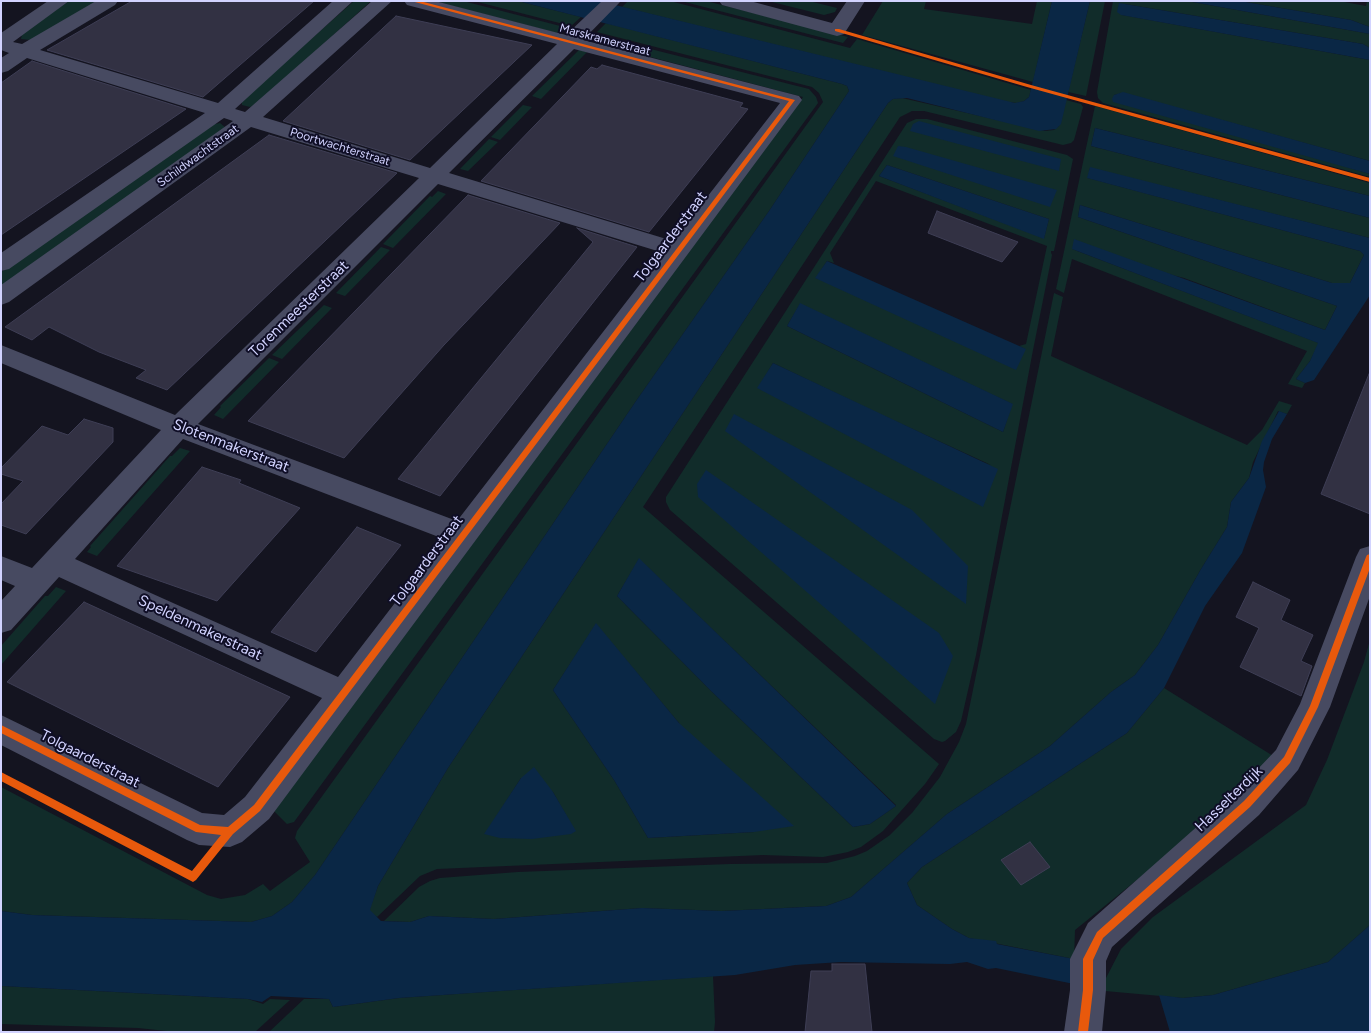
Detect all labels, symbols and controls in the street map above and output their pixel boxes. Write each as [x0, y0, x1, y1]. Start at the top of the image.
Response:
street label: Marskramerstraat [558, 21, 652, 59]
street label: Schildwachtstraat [154, 122, 242, 190]
street label: Poortwachterstraat [288, 125, 392, 169]
street label: Tolgaarderstraat [631, 188, 711, 286]
street label: Torenmeesterstraat [245, 257, 353, 361]
street label: Slotenmakerstraat [170, 416, 292, 476]
street label: Tolgaarderstraat [387, 512, 467, 610]
street label: Speldenmakerstraat [135, 591, 265, 665]
street label: Tolgaarderstraat [37, 726, 143, 792]
street label: Hasselterdijk [1192, 762, 1266, 836]

